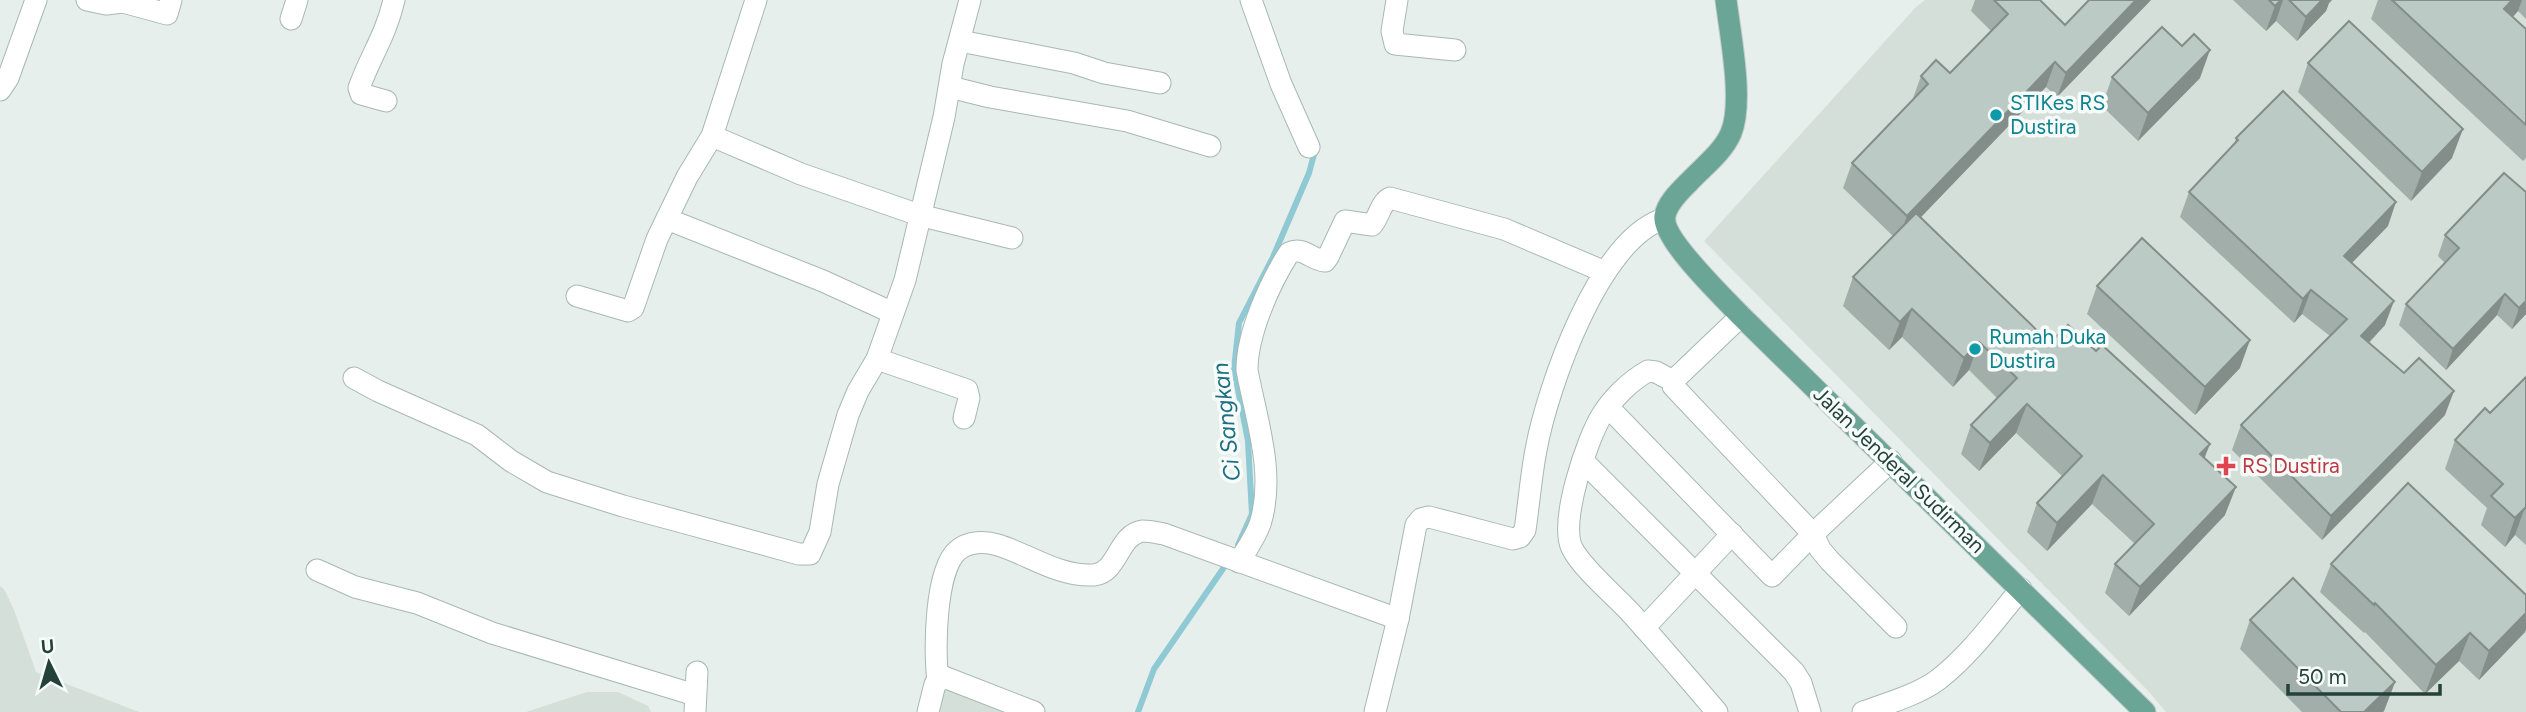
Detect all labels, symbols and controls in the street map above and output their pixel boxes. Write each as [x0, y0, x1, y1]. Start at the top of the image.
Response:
place label: STIKes RS Dustira [2010, 90, 2105, 139]
marker: STIKes RS Dustira [1988, 107, 2004, 123]
place label: Rumah Duka Dustira [1989, 324, 2106, 373]
marker: Rumah Duka Dustira [1967, 341, 1983, 357]
water label: Ci Sangkan [1206, 361, 1246, 483]
street label: Jalan Jenderal Sudirman [1809, 381, 1990, 558]
place label: RS Dustira [2242, 453, 2340, 478]
marker: RS Dustira [2216, 456, 2236, 476]
north arrow [14, 628, 84, 698]
text: U [40, 635, 55, 659]
scale bar [2288, 652, 2440, 696]
text: 50 m [2298, 664, 2347, 689]

